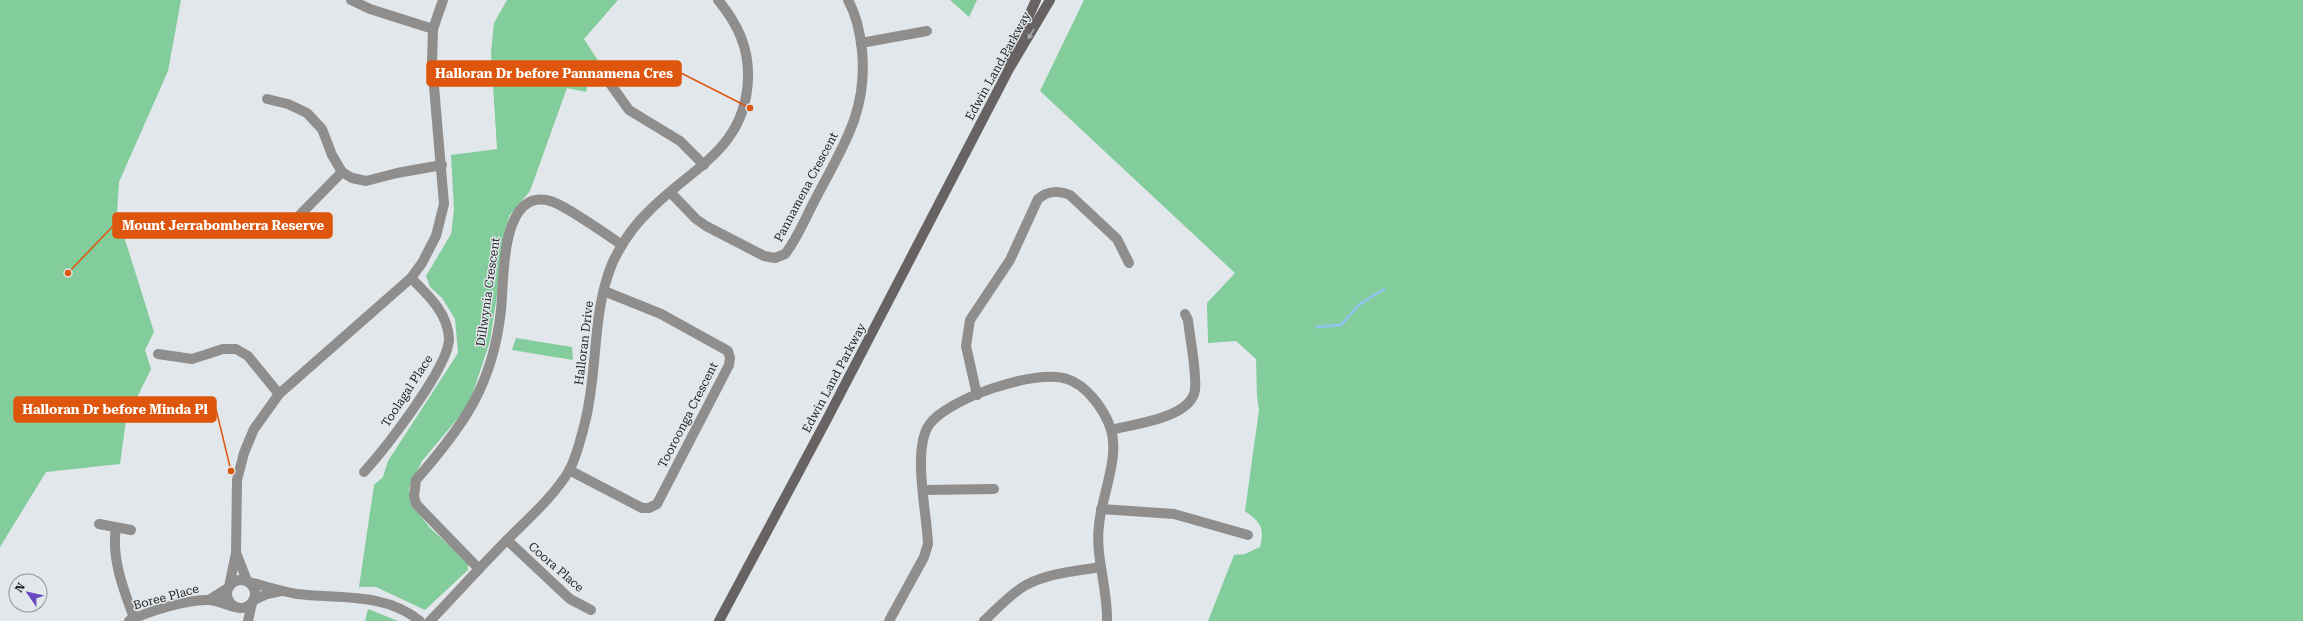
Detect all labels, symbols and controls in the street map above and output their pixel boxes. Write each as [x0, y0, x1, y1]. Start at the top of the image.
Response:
street label: Edwin Land Parkway [962, 9, 1034, 123]
one-way arrow [1028, 28, 1035, 40]
callout: Halloran Dr before Pannamena Cres [427, 61, 681, 86]
text: Halloran Dr before Pannamena Cres [435, 66, 673, 81]
street label: Pannamena Crescent [771, 129, 841, 244]
callout: Mount Jerrabomberra Reserve [113, 213, 332, 238]
text: Mount Jerrabomberra Reserve [122, 218, 324, 233]
street label: Dillwynia Crescent [473, 236, 503, 348]
street label: Halloran Drive [572, 300, 596, 386]
street label: Edwin Land Parkway [799, 320, 869, 435]
street label: Toolagal Place [378, 352, 436, 430]
street label: Tooroonga Crescent [655, 359, 721, 470]
callout: Halloran Dr before Minda Pl [14, 397, 216, 422]
text: Halloran Dr before Minda Pl [22, 402, 209, 417]
street label: Coora Place [525, 539, 587, 595]
north arrow [8, 573, 48, 613]
text: N [12, 580, 28, 595]
street label: Boree Place [132, 581, 201, 613]

